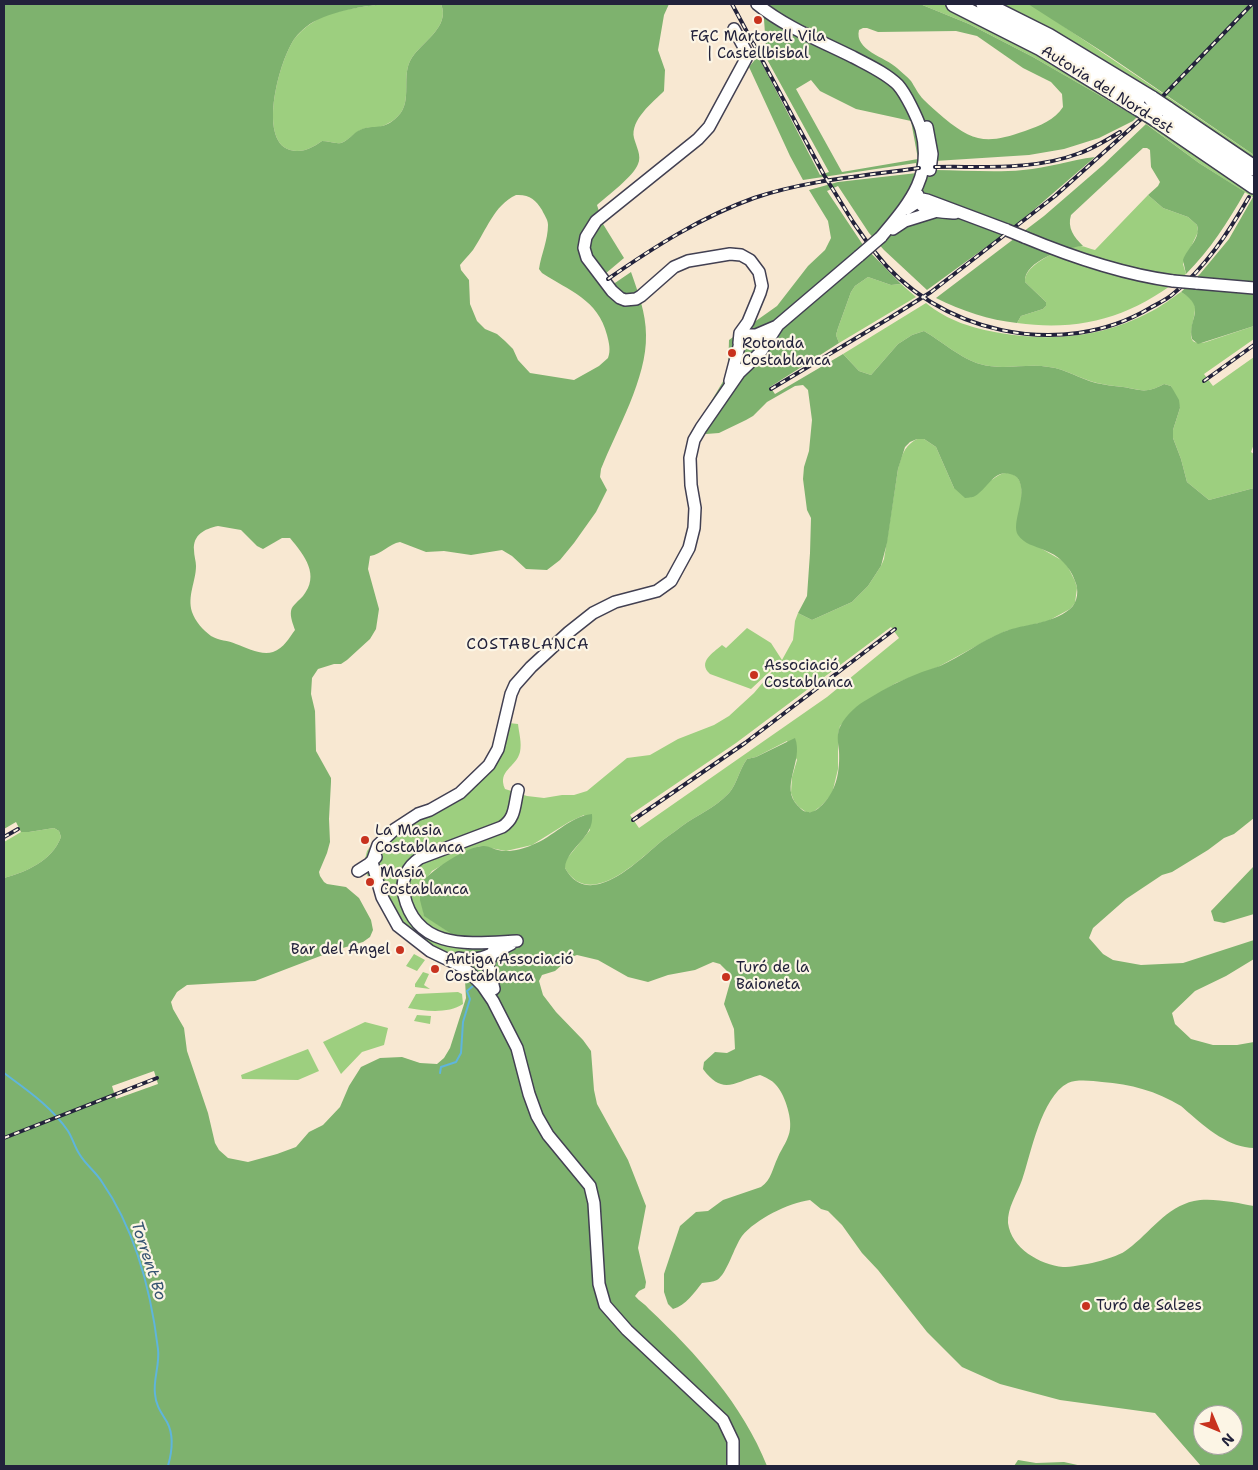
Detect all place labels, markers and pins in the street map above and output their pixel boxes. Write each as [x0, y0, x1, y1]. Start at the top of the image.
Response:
marker: FGC Martorell Vila | Castellbisbal [752, 14, 764, 26]
place label: FGC Martorell Vila | Castellbisbal [690, 28, 826, 63]
place label: Rotonda Costablanca [742, 335, 831, 370]
marker: Rotonda Costablanca [726, 347, 738, 359]
place label: Associació Costablanca [764, 657, 853, 692]
marker: Associació Costablanca [748, 669, 760, 681]
place label: La Masia Costablanca [375, 822, 464, 857]
marker: La Masia Costablanca [359, 834, 371, 846]
place label: Masia Costablanca [380, 864, 469, 899]
marker: Masia Costablanca [364, 876, 376, 888]
place label: Bar del Angel [291, 941, 390, 959]
marker: Bar del Angel [394, 944, 406, 956]
place label: Antiga Associació Costablanca [445, 951, 573, 986]
place label: Turó de la Baioneta [736, 959, 809, 994]
marker: Antiga Associació Costablanca [429, 963, 441, 975]
marker: Turó de la Baioneta [720, 971, 732, 983]
place label: Turó de Salzes [1096, 1297, 1202, 1315]
marker: Turó de Salzes [1080, 1300, 1092, 1312]

